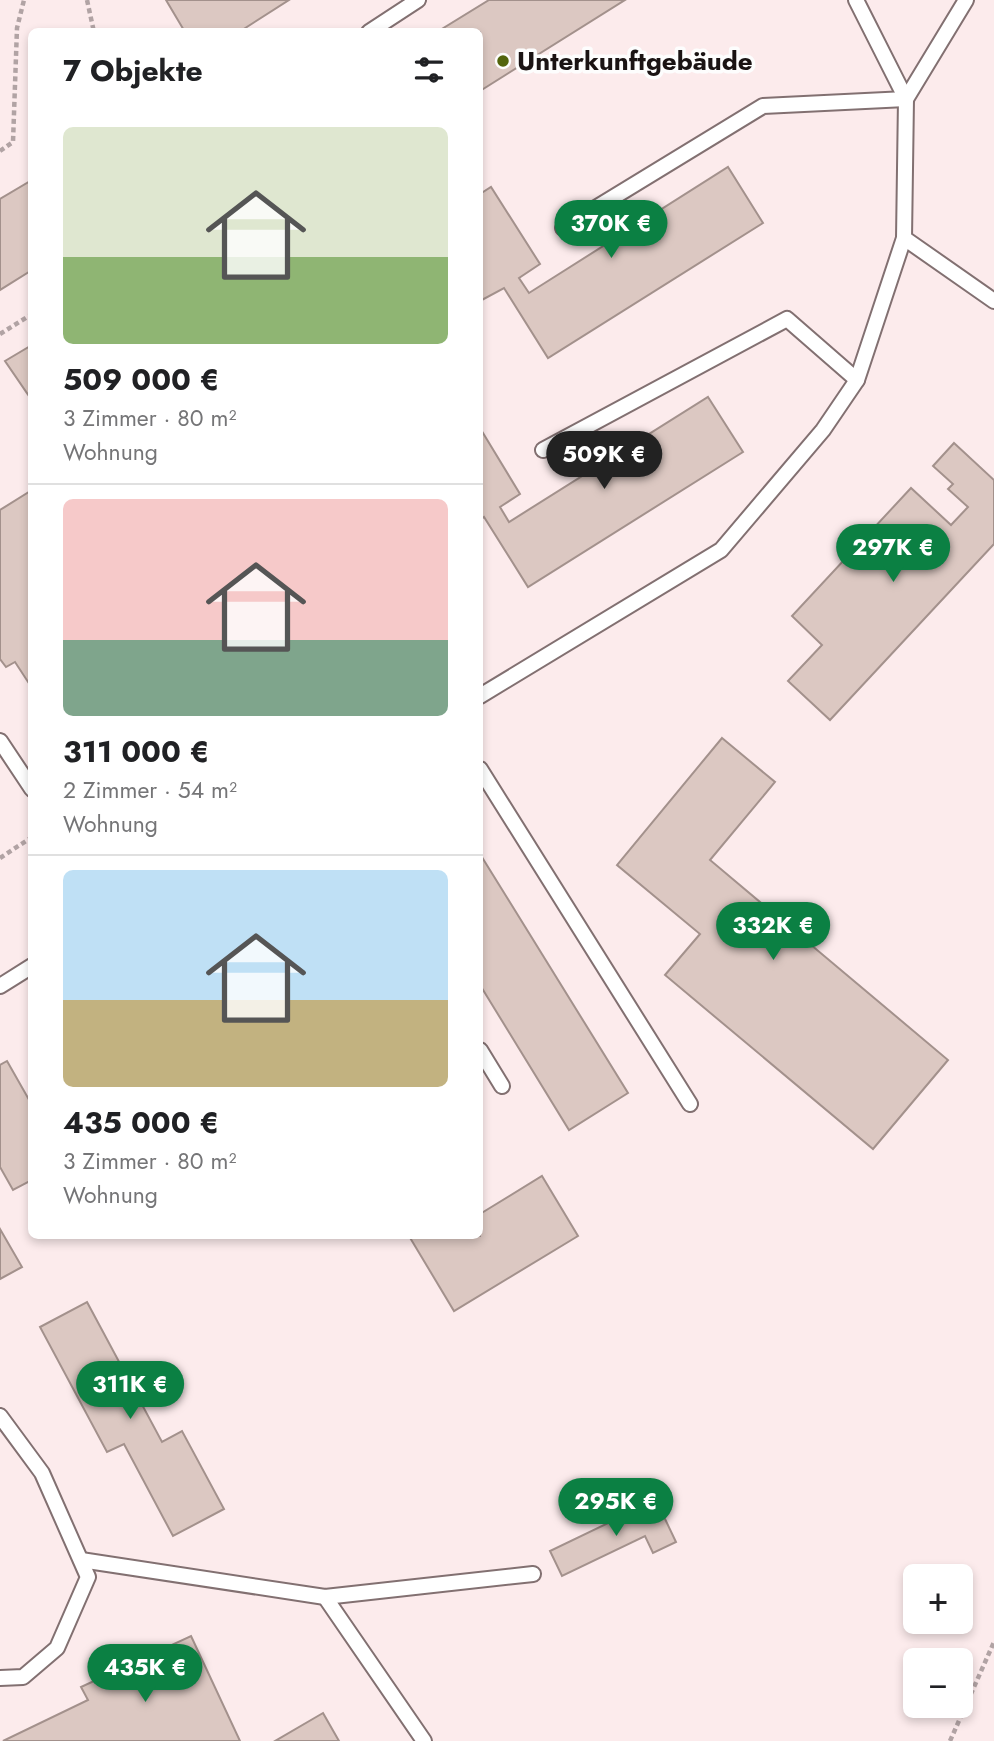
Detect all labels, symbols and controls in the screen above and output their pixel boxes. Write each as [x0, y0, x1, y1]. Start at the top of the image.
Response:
place label: Unterkunftgebäude [517, 42, 753, 80]
text: 7 Objekte [63, 49, 203, 92]
icon: filters [410, 51, 448, 89]
marker: Unterkunftgebäude [495, 53, 511, 69]
icon: home [193, 172, 319, 298]
pin: 370K € [554, 201, 668, 260]
text: 370K € [570, 206, 652, 240]
text: 509 000 € [63, 358, 220, 401]
text: 3 Zimmer · 80 m² [63, 401, 236, 435]
pin: 509K € [547, 432, 661, 491]
text: Wohnung [63, 435, 158, 469]
text: 509K € [562, 437, 646, 471]
pin: 297K € [836, 524, 950, 584]
text: 297K € [852, 530, 934, 564]
icon: home [193, 544, 319, 670]
text: 311 000 € [63, 730, 209, 773]
text: 2 Zimmer · 54 m² [63, 773, 237, 807]
text: Wohnung [63, 807, 158, 841]
pin: 332K € [716, 902, 830, 962]
text: 332K € [732, 908, 814, 942]
icon: home [193, 915, 319, 1041]
text: 435 000 € [63, 1101, 219, 1144]
text: 3 Zimmer · 80 m² [63, 1144, 236, 1178]
text: Wohnung [63, 1178, 158, 1212]
pin: 311K € [73, 1362, 187, 1421]
text: 311K € [92, 1367, 168, 1401]
pin: 295K € [559, 1478, 673, 1538]
text: 295K € [574, 1484, 658, 1518]
map controls [903, 1564, 973, 1718]
button: + [903, 1564, 973, 1634]
pin: 435K € [88, 1644, 202, 1704]
button: − [903, 1648, 973, 1718]
text: 435K € [103, 1650, 187, 1684]

